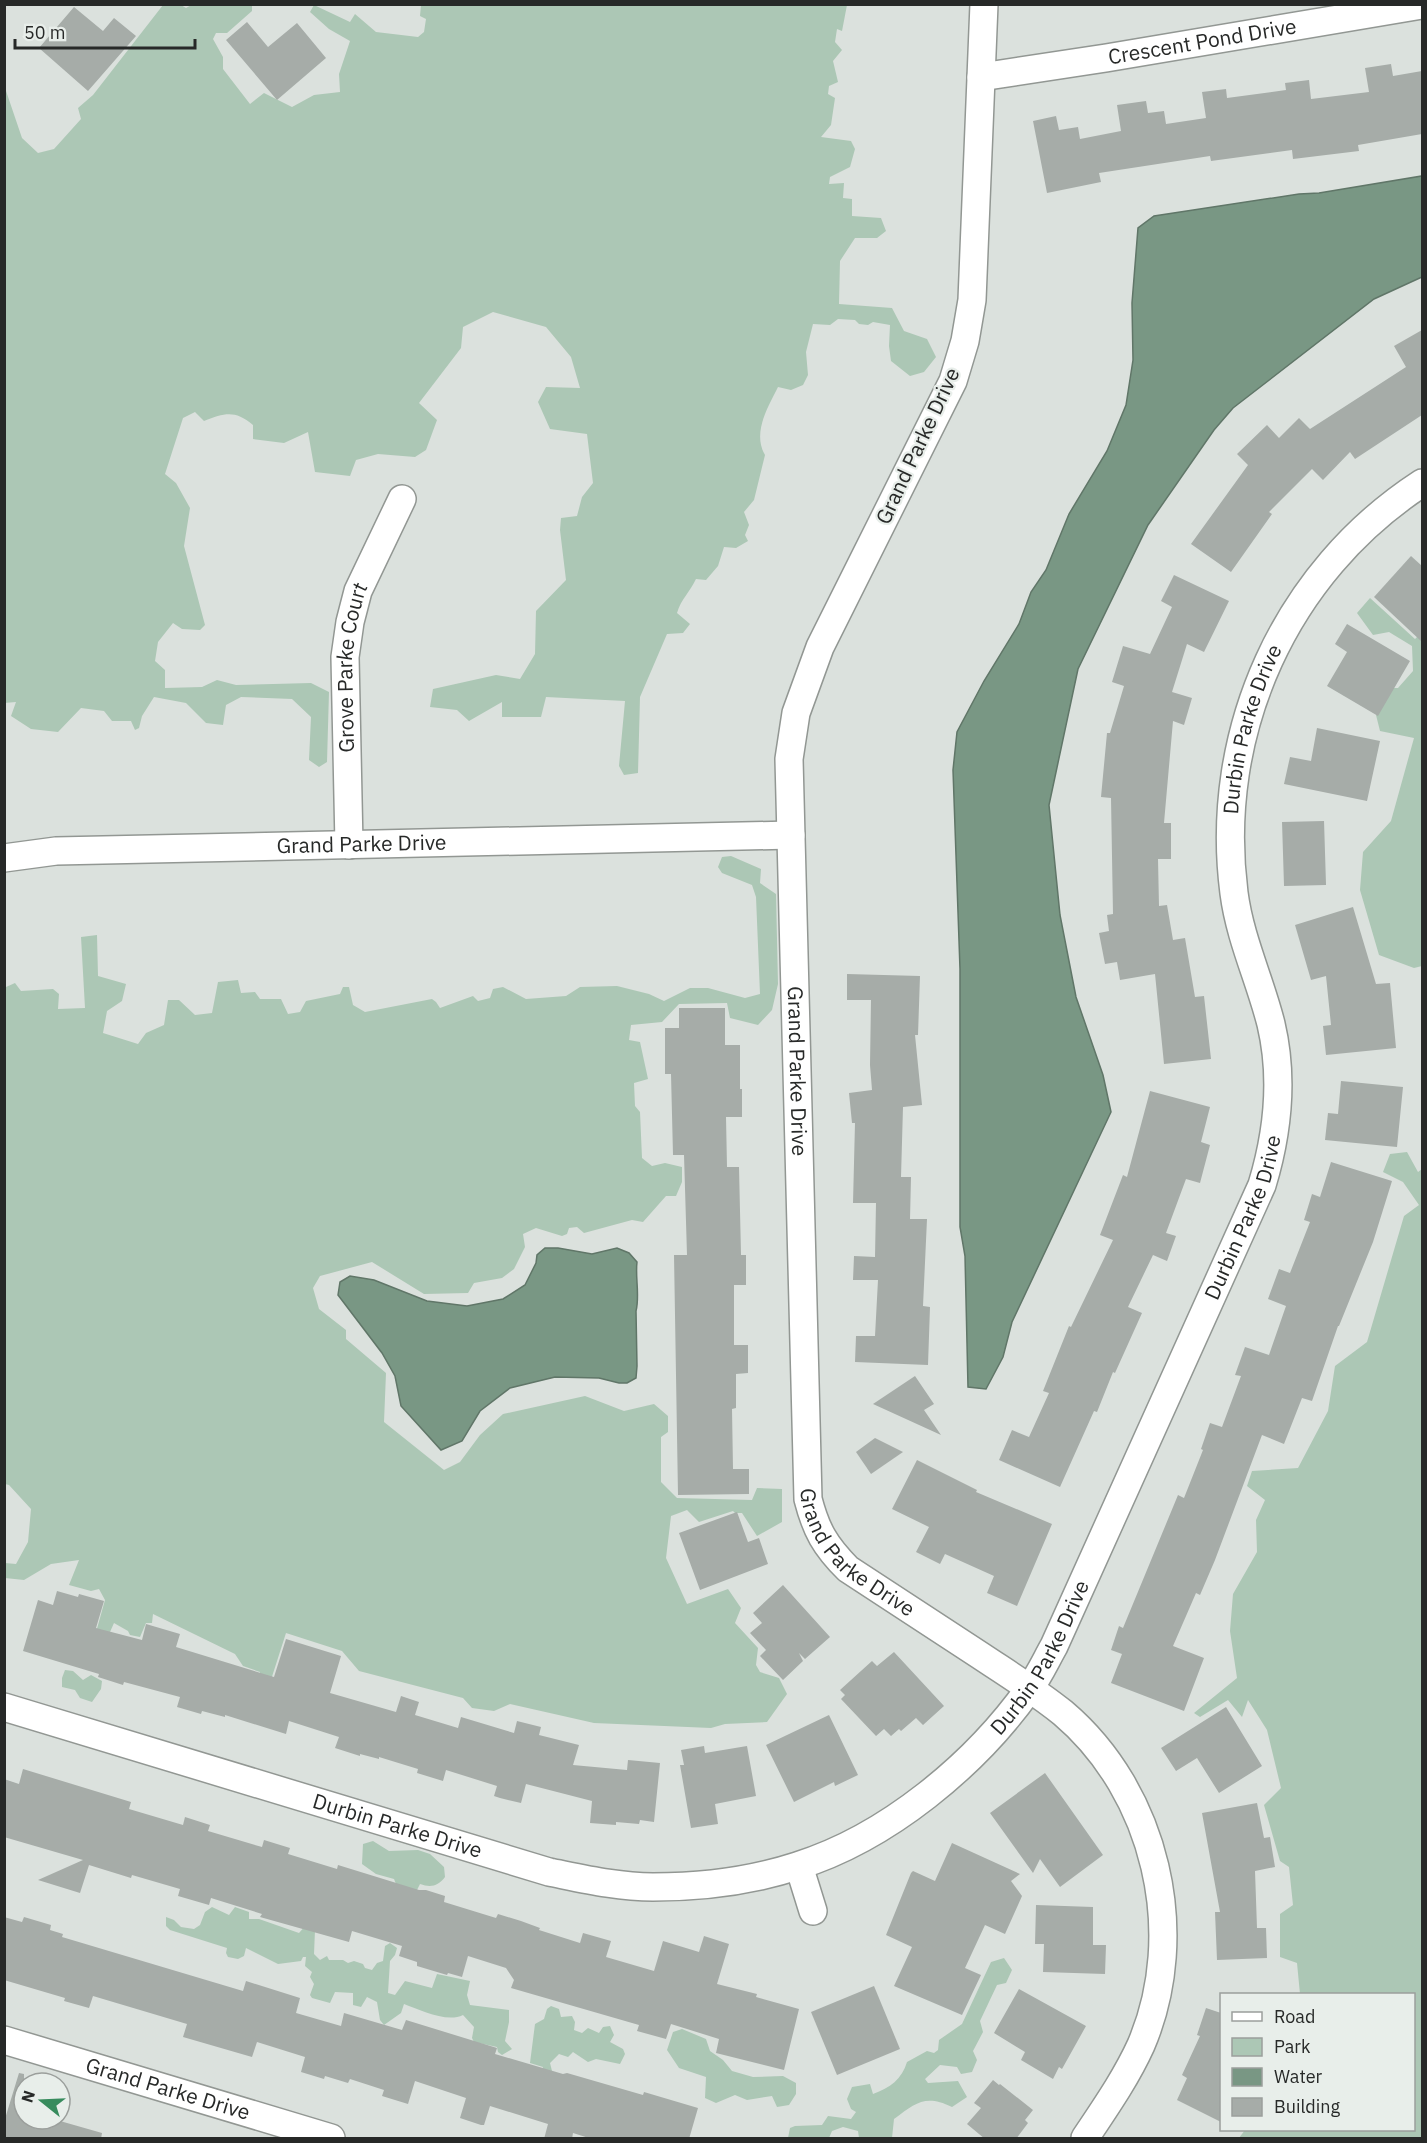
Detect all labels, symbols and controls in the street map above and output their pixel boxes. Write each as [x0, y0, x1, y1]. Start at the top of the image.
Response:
street label: Crescent Pond Drive [1106, 11, 1298, 70]
scale bar [15, 12, 195, 50]
text: 50 m [24, 21, 66, 44]
street label: Grand Parke Drive [869, 363, 966, 528]
street label: Grove Parke Court [330, 577, 373, 753]
street label: Durbin Parke Drive [1216, 639, 1288, 815]
street label: Grand Parke Drive [276, 828, 447, 859]
street label: Grand Parke Drive [782, 986, 814, 1156]
street label: Durbin Parke Drive [1197, 1133, 1287, 1304]
street label: Grand Parke Drive [795, 1488, 921, 1622]
street label: Durbin Parke Drive [983, 1575, 1095, 1740]
street label: Durbin Parke Drive [310, 1786, 486, 1864]
legend [1220, 1993, 1415, 2131]
text: Road [1274, 2005, 1315, 2028]
text: Park [1274, 2035, 1311, 2058]
street label: Grand Parke Drive [83, 2050, 254, 2126]
text: Water [1274, 2065, 1323, 2088]
north arrow [12, 2071, 72, 2131]
text: N [16, 2088, 39, 2105]
text: Building [1274, 2095, 1341, 2118]

